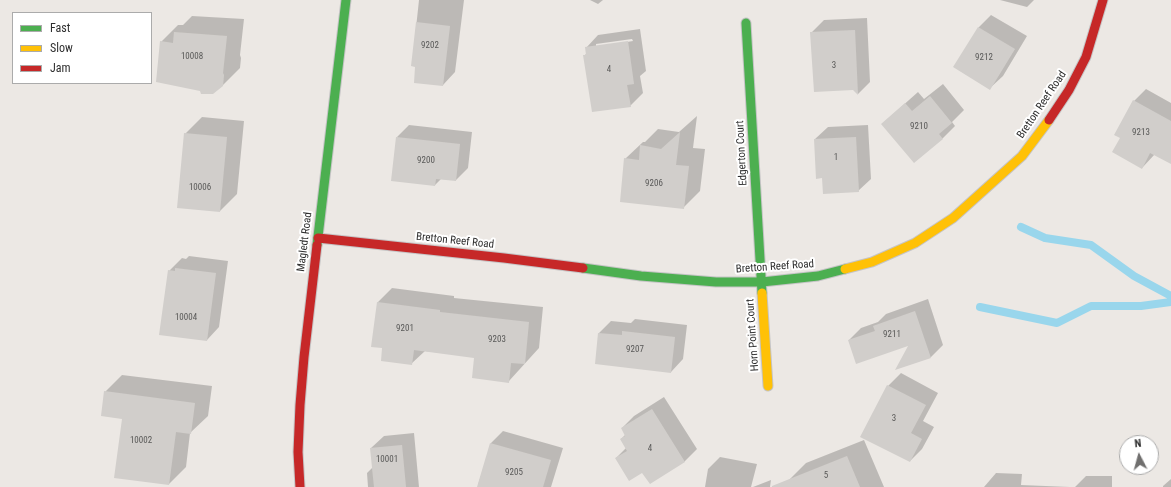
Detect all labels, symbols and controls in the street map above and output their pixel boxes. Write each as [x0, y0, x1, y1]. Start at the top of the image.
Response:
legend [12, 12, 152, 84]
text: Fast [50, 21, 70, 35]
text: Slow [50, 41, 73, 55]
house number: 9202 [421, 41, 439, 51]
house number: 10008 [181, 52, 203, 62]
house number: 9212 [975, 53, 993, 63]
text: Jam [50, 61, 71, 75]
house number: 3 [832, 61, 836, 71]
house number: 4 [607, 65, 611, 75]
street label: Bretton Reef Road [1015, 69, 1069, 141]
street label: Edgerton Court [734, 120, 750, 186]
house number: 9210 [910, 122, 928, 132]
house number: 9213 [1132, 128, 1150, 138]
house number: 1 [834, 153, 838, 163]
house number: 9200 [417, 156, 435, 166]
house number: 9206 [645, 179, 663, 189]
house number: 10006 [189, 183, 211, 193]
street label: Magledt Road [295, 211, 315, 273]
street label: Bretton Reef Road [415, 230, 495, 252]
street label: Bretton Reef Road [735, 258, 815, 276]
street label: Horn Point Court [744, 298, 762, 372]
house number: 10004 [175, 313, 197, 323]
house number: 9201 [396, 324, 414, 334]
house number: 9211 [883, 330, 901, 340]
house number: 9203 [488, 335, 506, 345]
house number: 9207 [626, 345, 644, 355]
house number: 3 [892, 414, 896, 424]
north arrow [1119, 435, 1159, 475]
house number: 10002 [130, 436, 152, 446]
text: N [1134, 437, 1142, 450]
house number: 4 [648, 444, 652, 454]
house number: 10001 [376, 455, 398, 465]
house number: 9205 [505, 468, 523, 478]
house number: 5 [824, 471, 828, 481]

